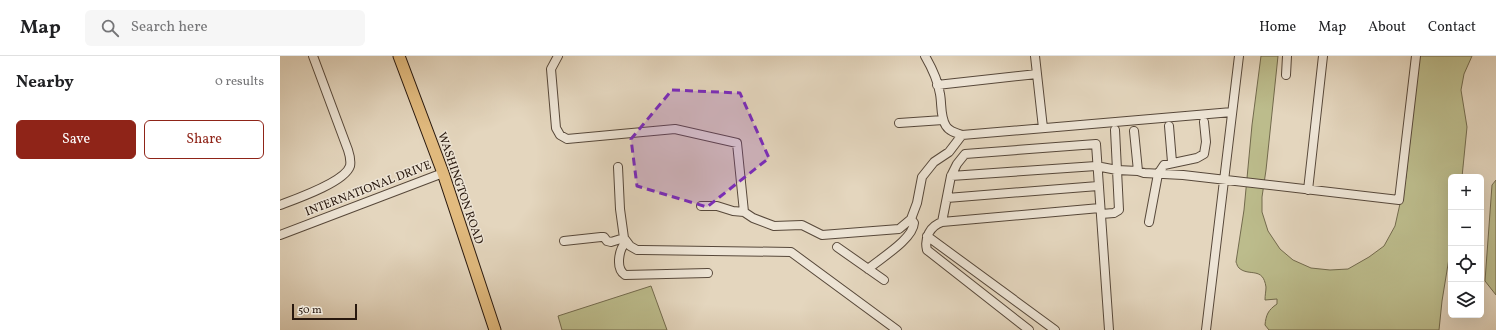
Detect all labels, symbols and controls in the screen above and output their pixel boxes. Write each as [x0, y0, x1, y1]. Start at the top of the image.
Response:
search box [85, 10, 365, 46]
text: Map [20, 15, 61, 41]
icon: search [99, 17, 121, 39]
text: Search here [131, 17, 208, 38]
text: Home [1259, 18, 1296, 37]
text: Map [1318, 18, 1346, 37]
text: About [1368, 18, 1406, 37]
text: Contact [1428, 18, 1476, 37]
text: Nearby [16, 71, 74, 94]
text: 0 results [215, 73, 264, 91]
button: Save [16, 120, 136, 159]
button: Share [144, 120, 264, 159]
street label: WASHINGTON ROAD [433, 130, 487, 247]
street label: INTERNATIONAL DRIVE [303, 157, 434, 220]
map controls [1448, 174, 1484, 318]
button: + [1448, 174, 1484, 210]
button: − [1448, 210, 1484, 246]
button: locate [1448, 246, 1484, 282]
button: layers [1448, 282, 1484, 318]
scale bar [292, 302, 357, 321]
text: 50 m [298, 303, 322, 318]

